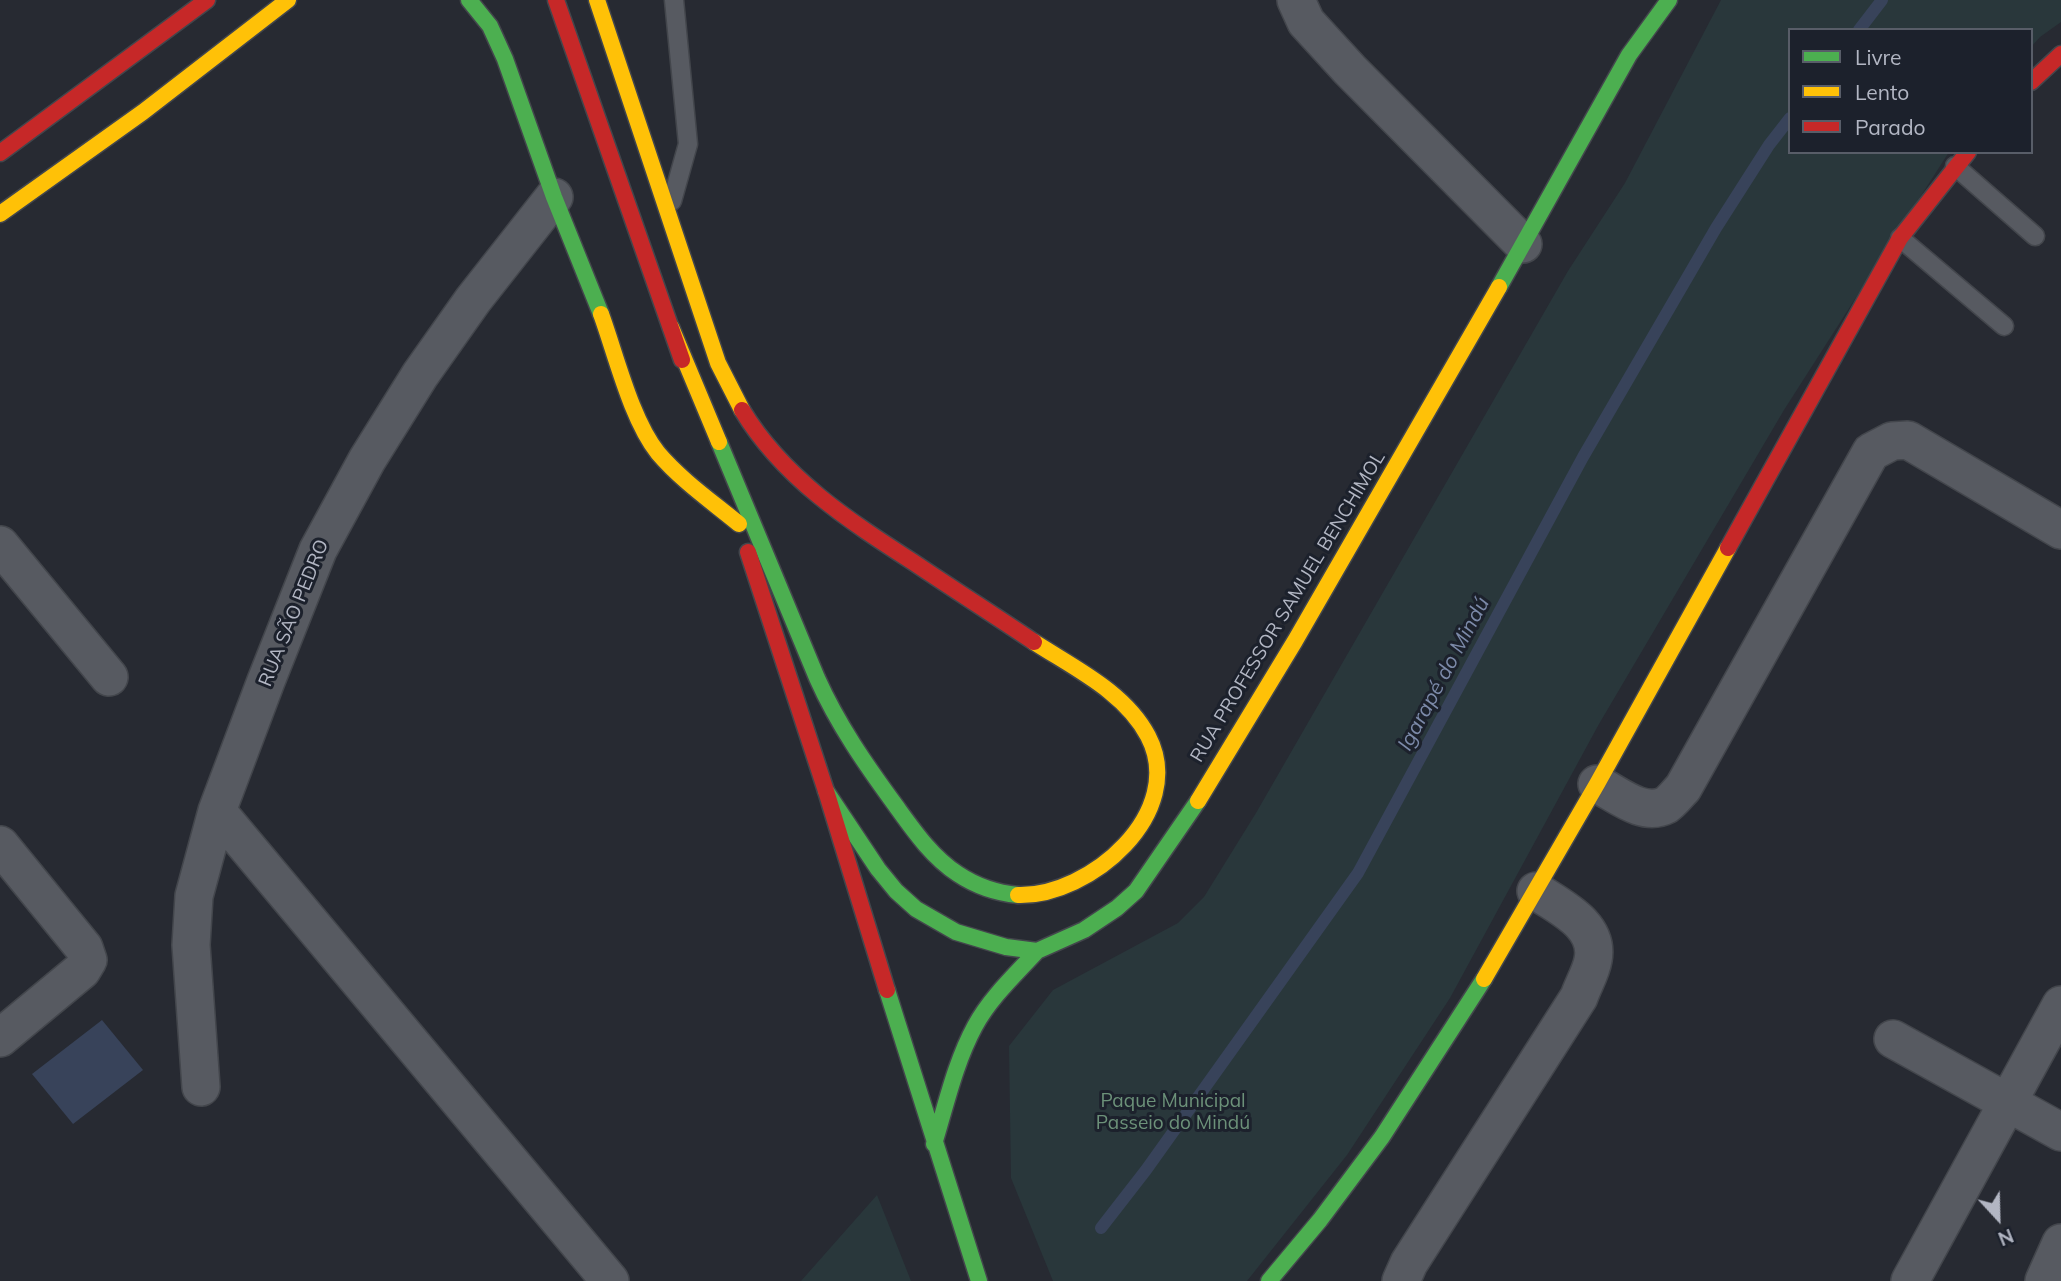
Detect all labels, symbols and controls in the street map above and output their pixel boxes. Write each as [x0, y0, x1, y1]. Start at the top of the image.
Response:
legend [1788, 28, 2033, 154]
text: Livre [1855, 44, 1902, 70]
text: Lento [1855, 79, 1909, 105]
text: Parado [1855, 114, 1925, 140]
street label: RUA PROFESSOR SAMUEL BENCHIMOL [1186, 447, 1390, 767]
street label: RUA SÃO PEDRO [254, 536, 334, 690]
water label: Igarapé do Mindú [1393, 593, 1495, 755]
park label: Paque Municipal Passeio do Mindú [1096, 1090, 1250, 1134]
north arrow [1963, 1183, 2033, 1253]
text: N [1995, 1224, 2017, 1251]

